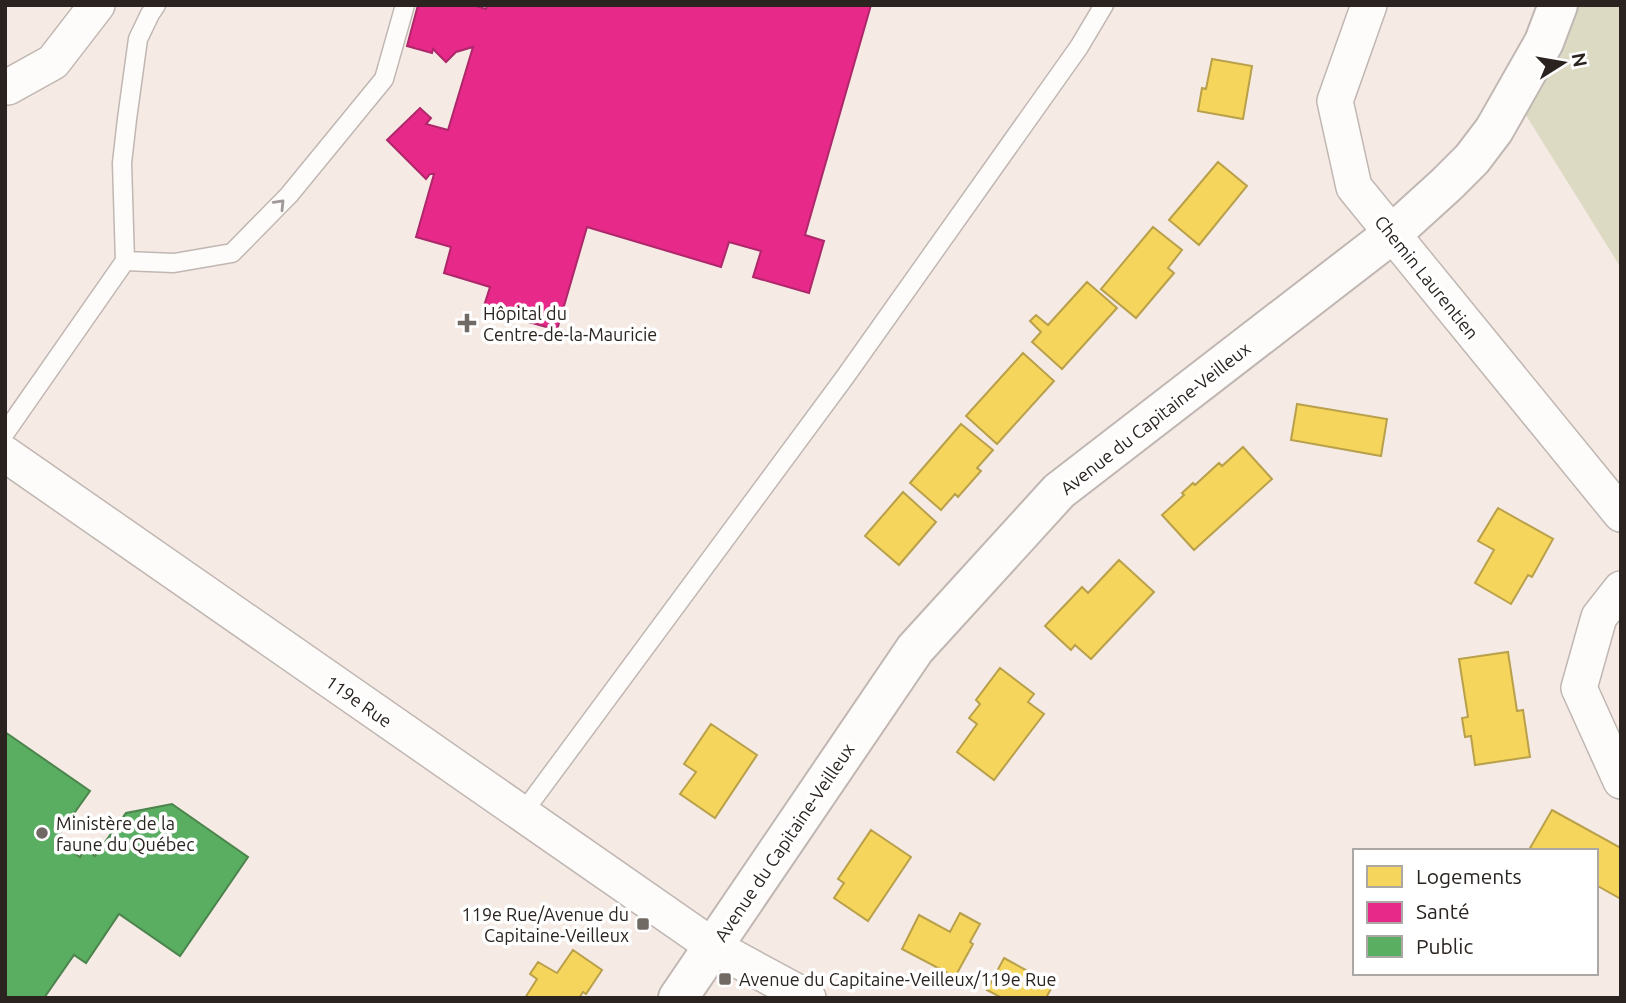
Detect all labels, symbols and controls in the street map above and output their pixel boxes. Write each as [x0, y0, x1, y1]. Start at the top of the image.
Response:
north arrow [1528, 28, 1598, 98]
text: N [1568, 51, 1592, 69]
one-way arrow [271, 199, 284, 212]
street label: Chemin Laurentien [1371, 211, 1483, 343]
place label: Hôpital du Centre-de-la-Mauricie [483, 303, 657, 344]
marker: Hôpital du Centre-de-la-Mauricie [457, 313, 477, 333]
street label: Avenue du Capitaine-Veilleux [1056, 338, 1254, 498]
street label: 119e Rue [322, 671, 396, 731]
street label: Avenue du Capitaine-Veilleux [710, 739, 858, 945]
place label: Ministère de la faune du Québec [56, 813, 195, 855]
marker: Ministère de la faune du Québec [34, 825, 50, 841]
legend [1353, 849, 1598, 975]
text: Logements [1416, 864, 1522, 888]
text: Santé [1416, 899, 1470, 923]
place label: 119e Rue/Avenue du Capitaine-Veilleux [462, 904, 629, 945]
marker: 119e Rue/Avenue du Capitaine-Veilleux [635, 916, 651, 932]
text: Public [1416, 934, 1473, 958]
place label: Avenue du Capitaine-Veilleux/119e Rue [739, 969, 1056, 989]
marker: Avenue du Capitaine-Veilleux/119e Rue [717, 971, 733, 987]

